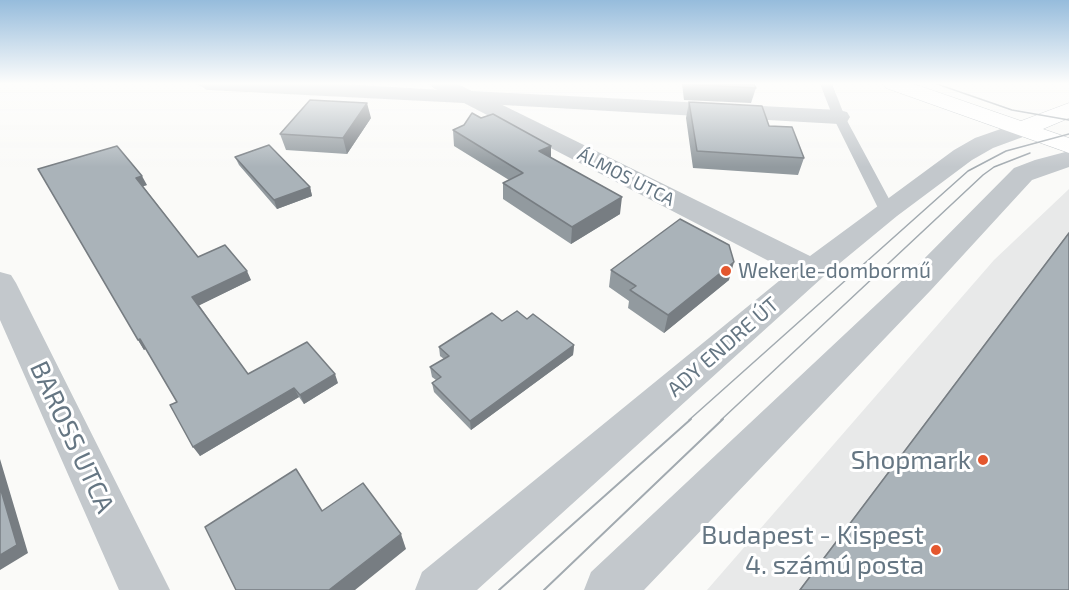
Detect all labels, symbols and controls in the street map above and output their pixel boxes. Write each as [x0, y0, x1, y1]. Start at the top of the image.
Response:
street label: ÁLMOS UTCA [574, 143, 678, 211]
place label: Wekerle-dombormű [738, 258, 931, 284]
marker: Wekerle-dombormű [719, 264, 733, 278]
street label: ADY ENDRE ÚT [662, 292, 784, 402]
street label: BAROSS UTCA [23, 356, 121, 518]
place label: Shopmark [851, 444, 971, 476]
marker: Shopmark [976, 453, 990, 467]
place label: Budapest - Kispest 4. számú posta [701, 519, 924, 580]
marker: Budapest - Kispest 4. számú posta [929, 543, 943, 557]

